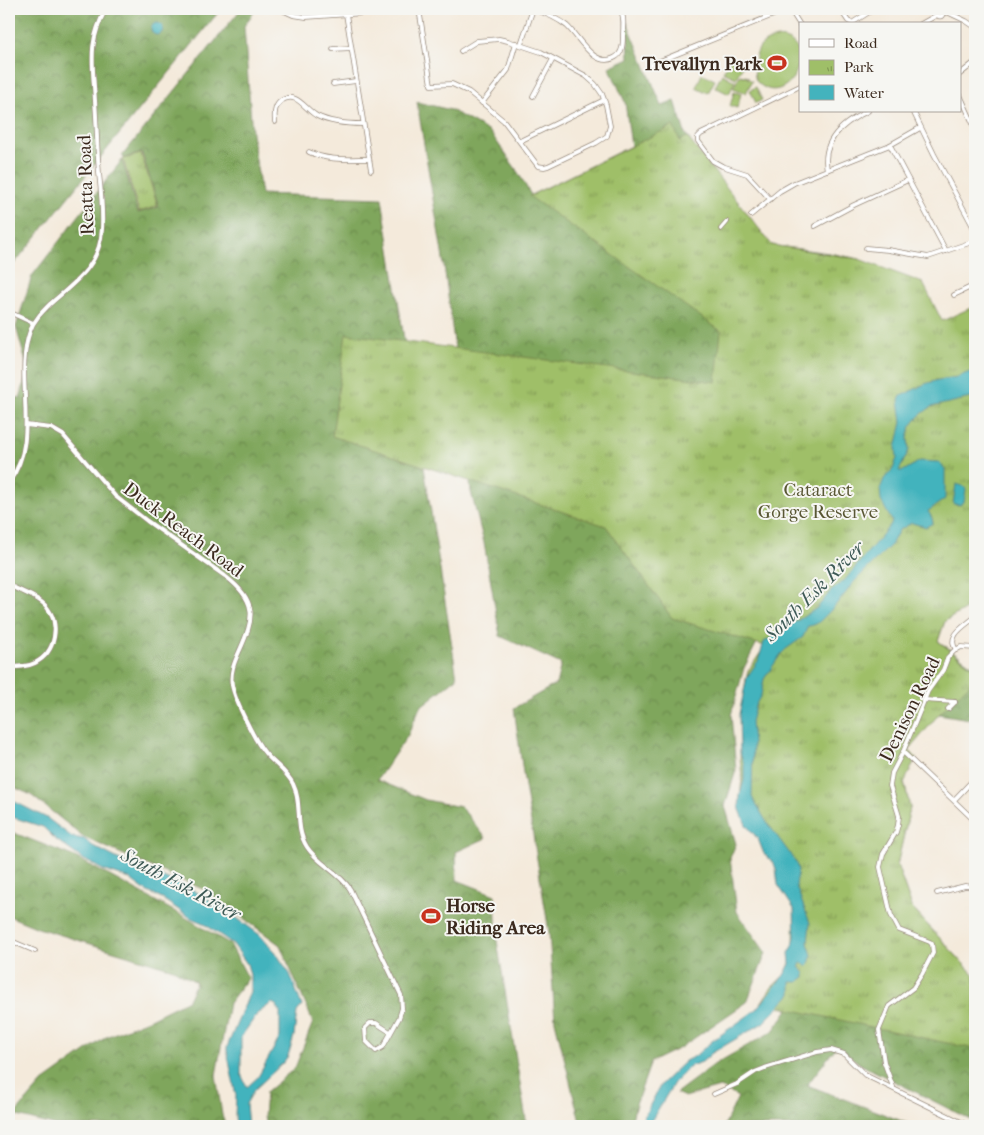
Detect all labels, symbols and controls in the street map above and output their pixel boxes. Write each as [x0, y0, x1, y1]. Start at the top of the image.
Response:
legend [799, 22, 962, 112]
text: Road [844, 34, 878, 52]
sports icon: Trevallyn Park [766, 52, 788, 74]
place label: Trevallyn Park [641, 53, 763, 75]
text: Park [844, 58, 874, 76]
text: Water [843, 84, 884, 102]
street label: Reatta Road [73, 134, 99, 236]
street label: Duck Reach Road [119, 478, 248, 582]
park label: Cataract Gorge Reserve [758, 479, 878, 523]
water label: South Esk River [759, 535, 871, 647]
street label: Denison Road [875, 653, 945, 766]
water label: South Esk River [116, 843, 246, 927]
place label: Horse Riding Area [446, 895, 546, 939]
sports icon: Horse Riding Area [420, 905, 442, 927]

